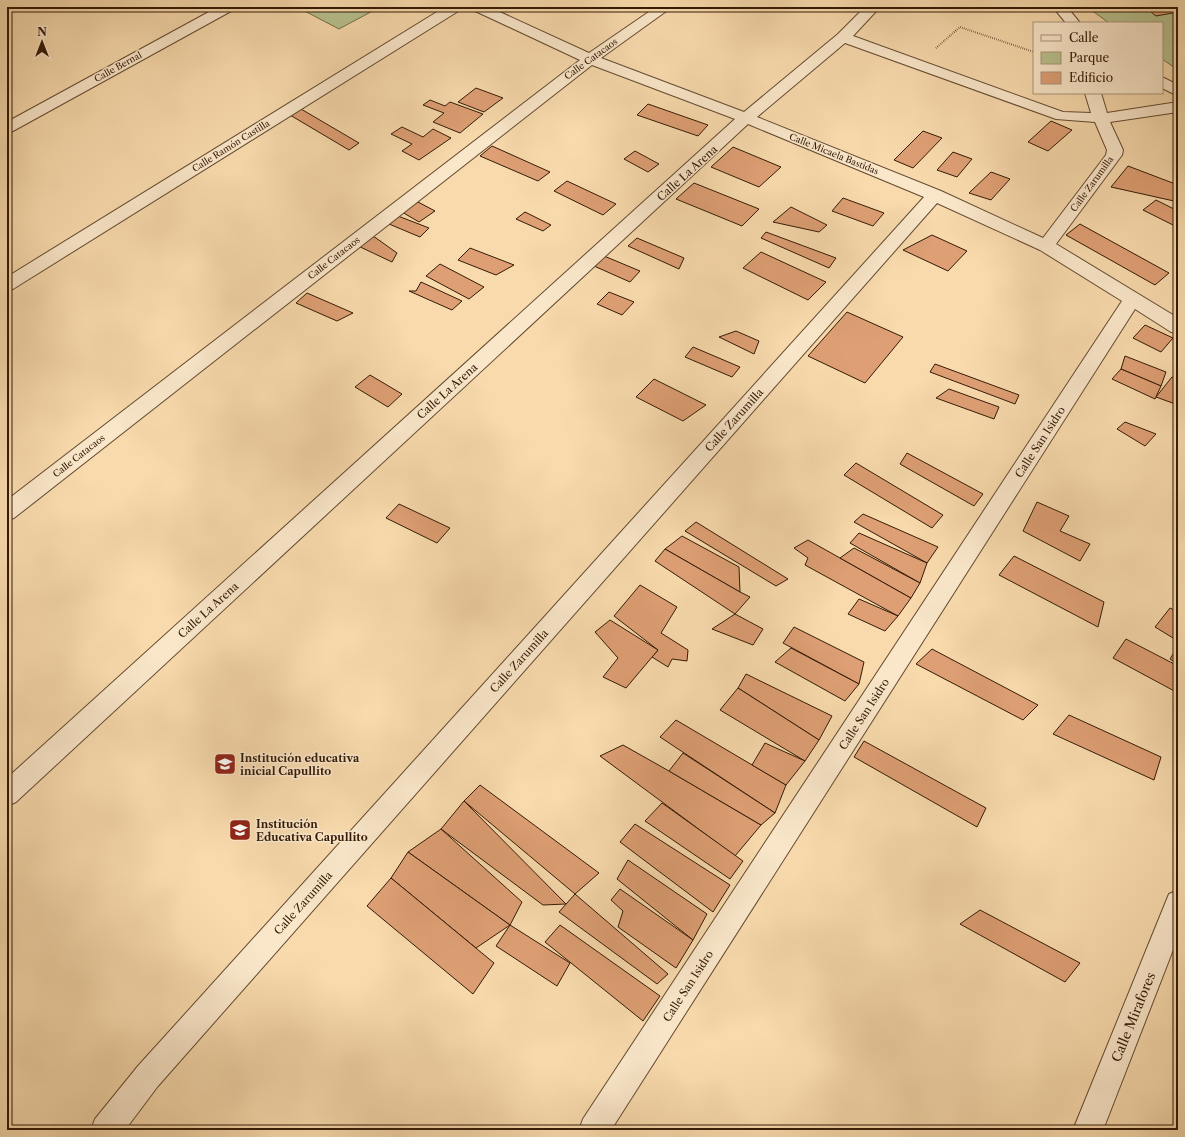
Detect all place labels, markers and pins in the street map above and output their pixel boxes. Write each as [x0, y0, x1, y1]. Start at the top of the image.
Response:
school or university icon: Institución educativa inicial Capullito [212, 751, 238, 777]
place label: Institución educativa inicial Capullito [240, 751, 360, 778]
school or university icon: Institución Educativa Capullito [227, 817, 253, 843]
place label: Institución Educativa Capullito [256, 817, 368, 844]

